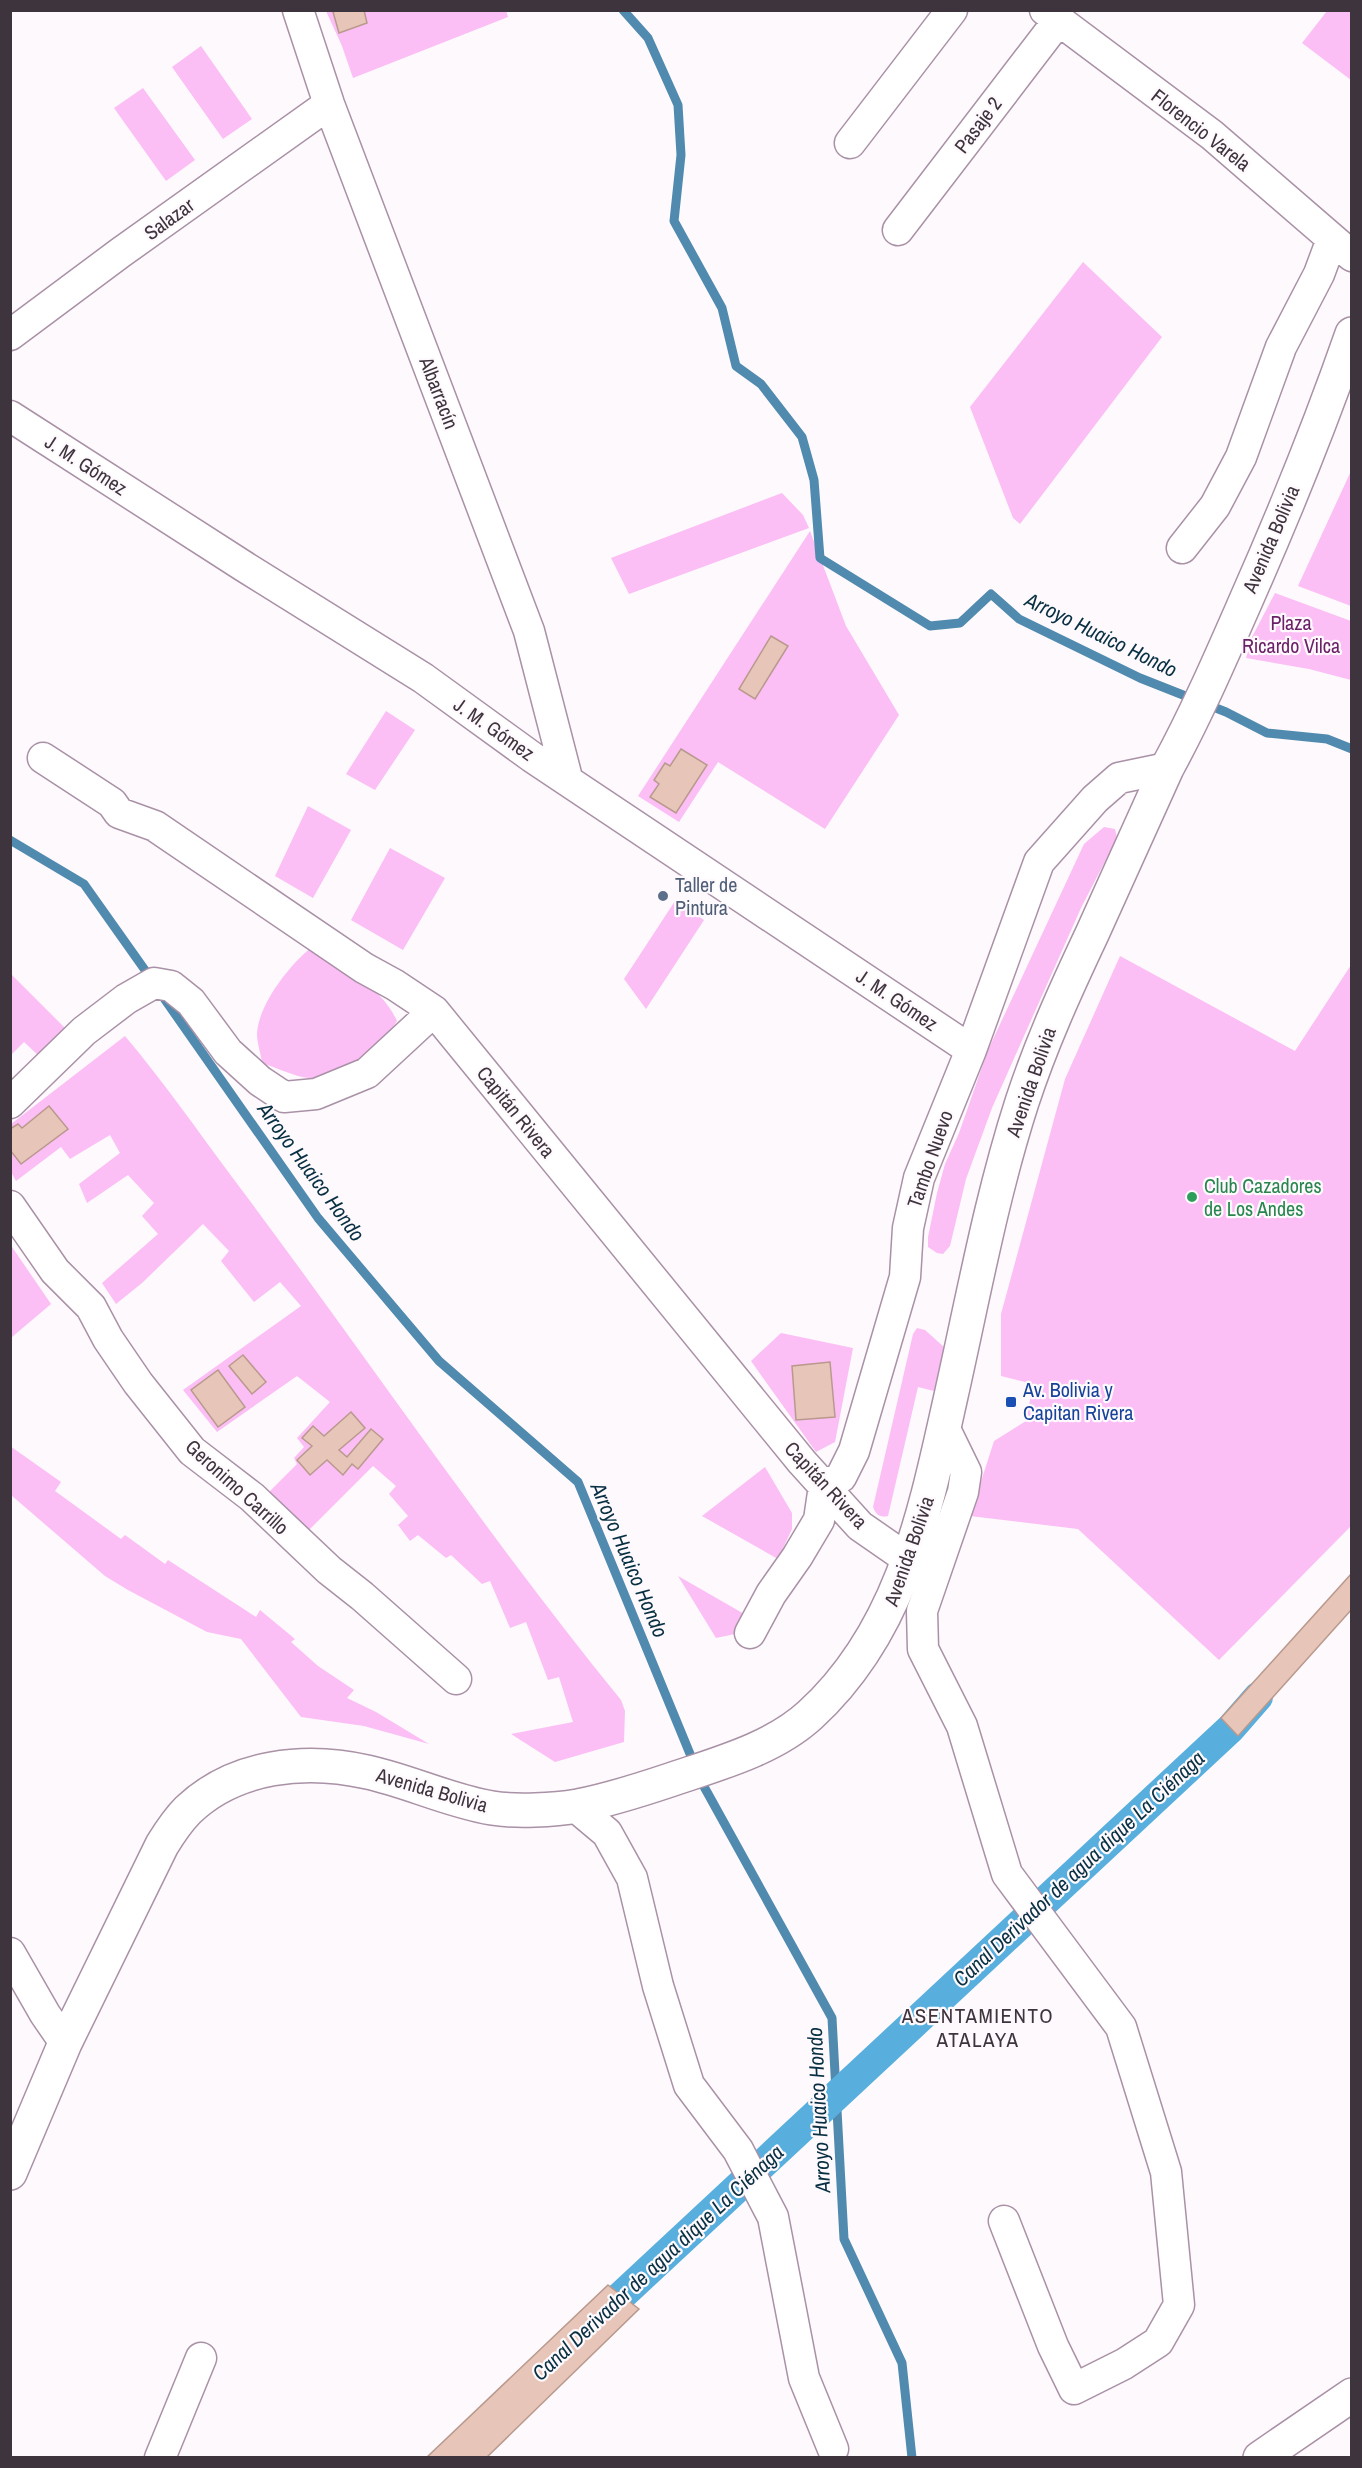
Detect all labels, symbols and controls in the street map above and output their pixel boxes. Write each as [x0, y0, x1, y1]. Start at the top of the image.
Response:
street label: Florencio Varela [1146, 82, 1257, 177]
street label: Pasaje 2 [948, 91, 1008, 158]
street label: Salazar [138, 191, 200, 246]
street label: Albarracín [413, 352, 465, 433]
street label: J. M. Gómez [40, 428, 133, 501]
street label: Avenida Bolivia [1235, 481, 1305, 598]
water label: Arroyo Huaico Hondo [1020, 585, 1182, 684]
park label: Plaza Ricardo Vilca [1242, 609, 1340, 659]
street label: J. M. Gómez [448, 691, 540, 766]
place label: Taller de Pintura [675, 871, 737, 921]
marker: Taller de Pintura [656, 889, 670, 903]
street label: J. M. Gómez [851, 962, 943, 1037]
street label: Avenida Bolivia [999, 1023, 1062, 1141]
street label: Capitán Rivera [471, 1060, 562, 1163]
water label: Arroyo Huaico Hondo [250, 1095, 372, 1247]
street label: Tambo Nuevo [900, 1106, 959, 1211]
place label: Club Cazadores de Los Andes [1204, 1172, 1322, 1222]
marker: Club Cazadores de Los Andes [1185, 1190, 1199, 1204]
place label: Av. Bolivia y Capitan Rivera [1022, 1376, 1133, 1426]
marker: Av. Bolivia y Capitan Rivera [1004, 1395, 1018, 1409]
street label: Geronimo Carrillo [180, 1433, 295, 1540]
street label: Capitán Rivera [779, 1435, 874, 1534]
water label: Arroyo Huaico Hondo [583, 1477, 675, 1642]
street label: Avenida Bolivia [877, 1492, 940, 1610]
water label: Canal Derivador de agua dique La Ciénaga [947, 1744, 1211, 1993]
street label: Avenida Bolivia [372, 1760, 491, 1818]
district label: ASENTAMIENTO ATALAYA [901, 2001, 1054, 2054]
water label: Arroyo Huaico Hondo [800, 2027, 837, 2194]
water label: Canal Derivador de agua dique La Ciénaga [526, 2138, 790, 2387]

